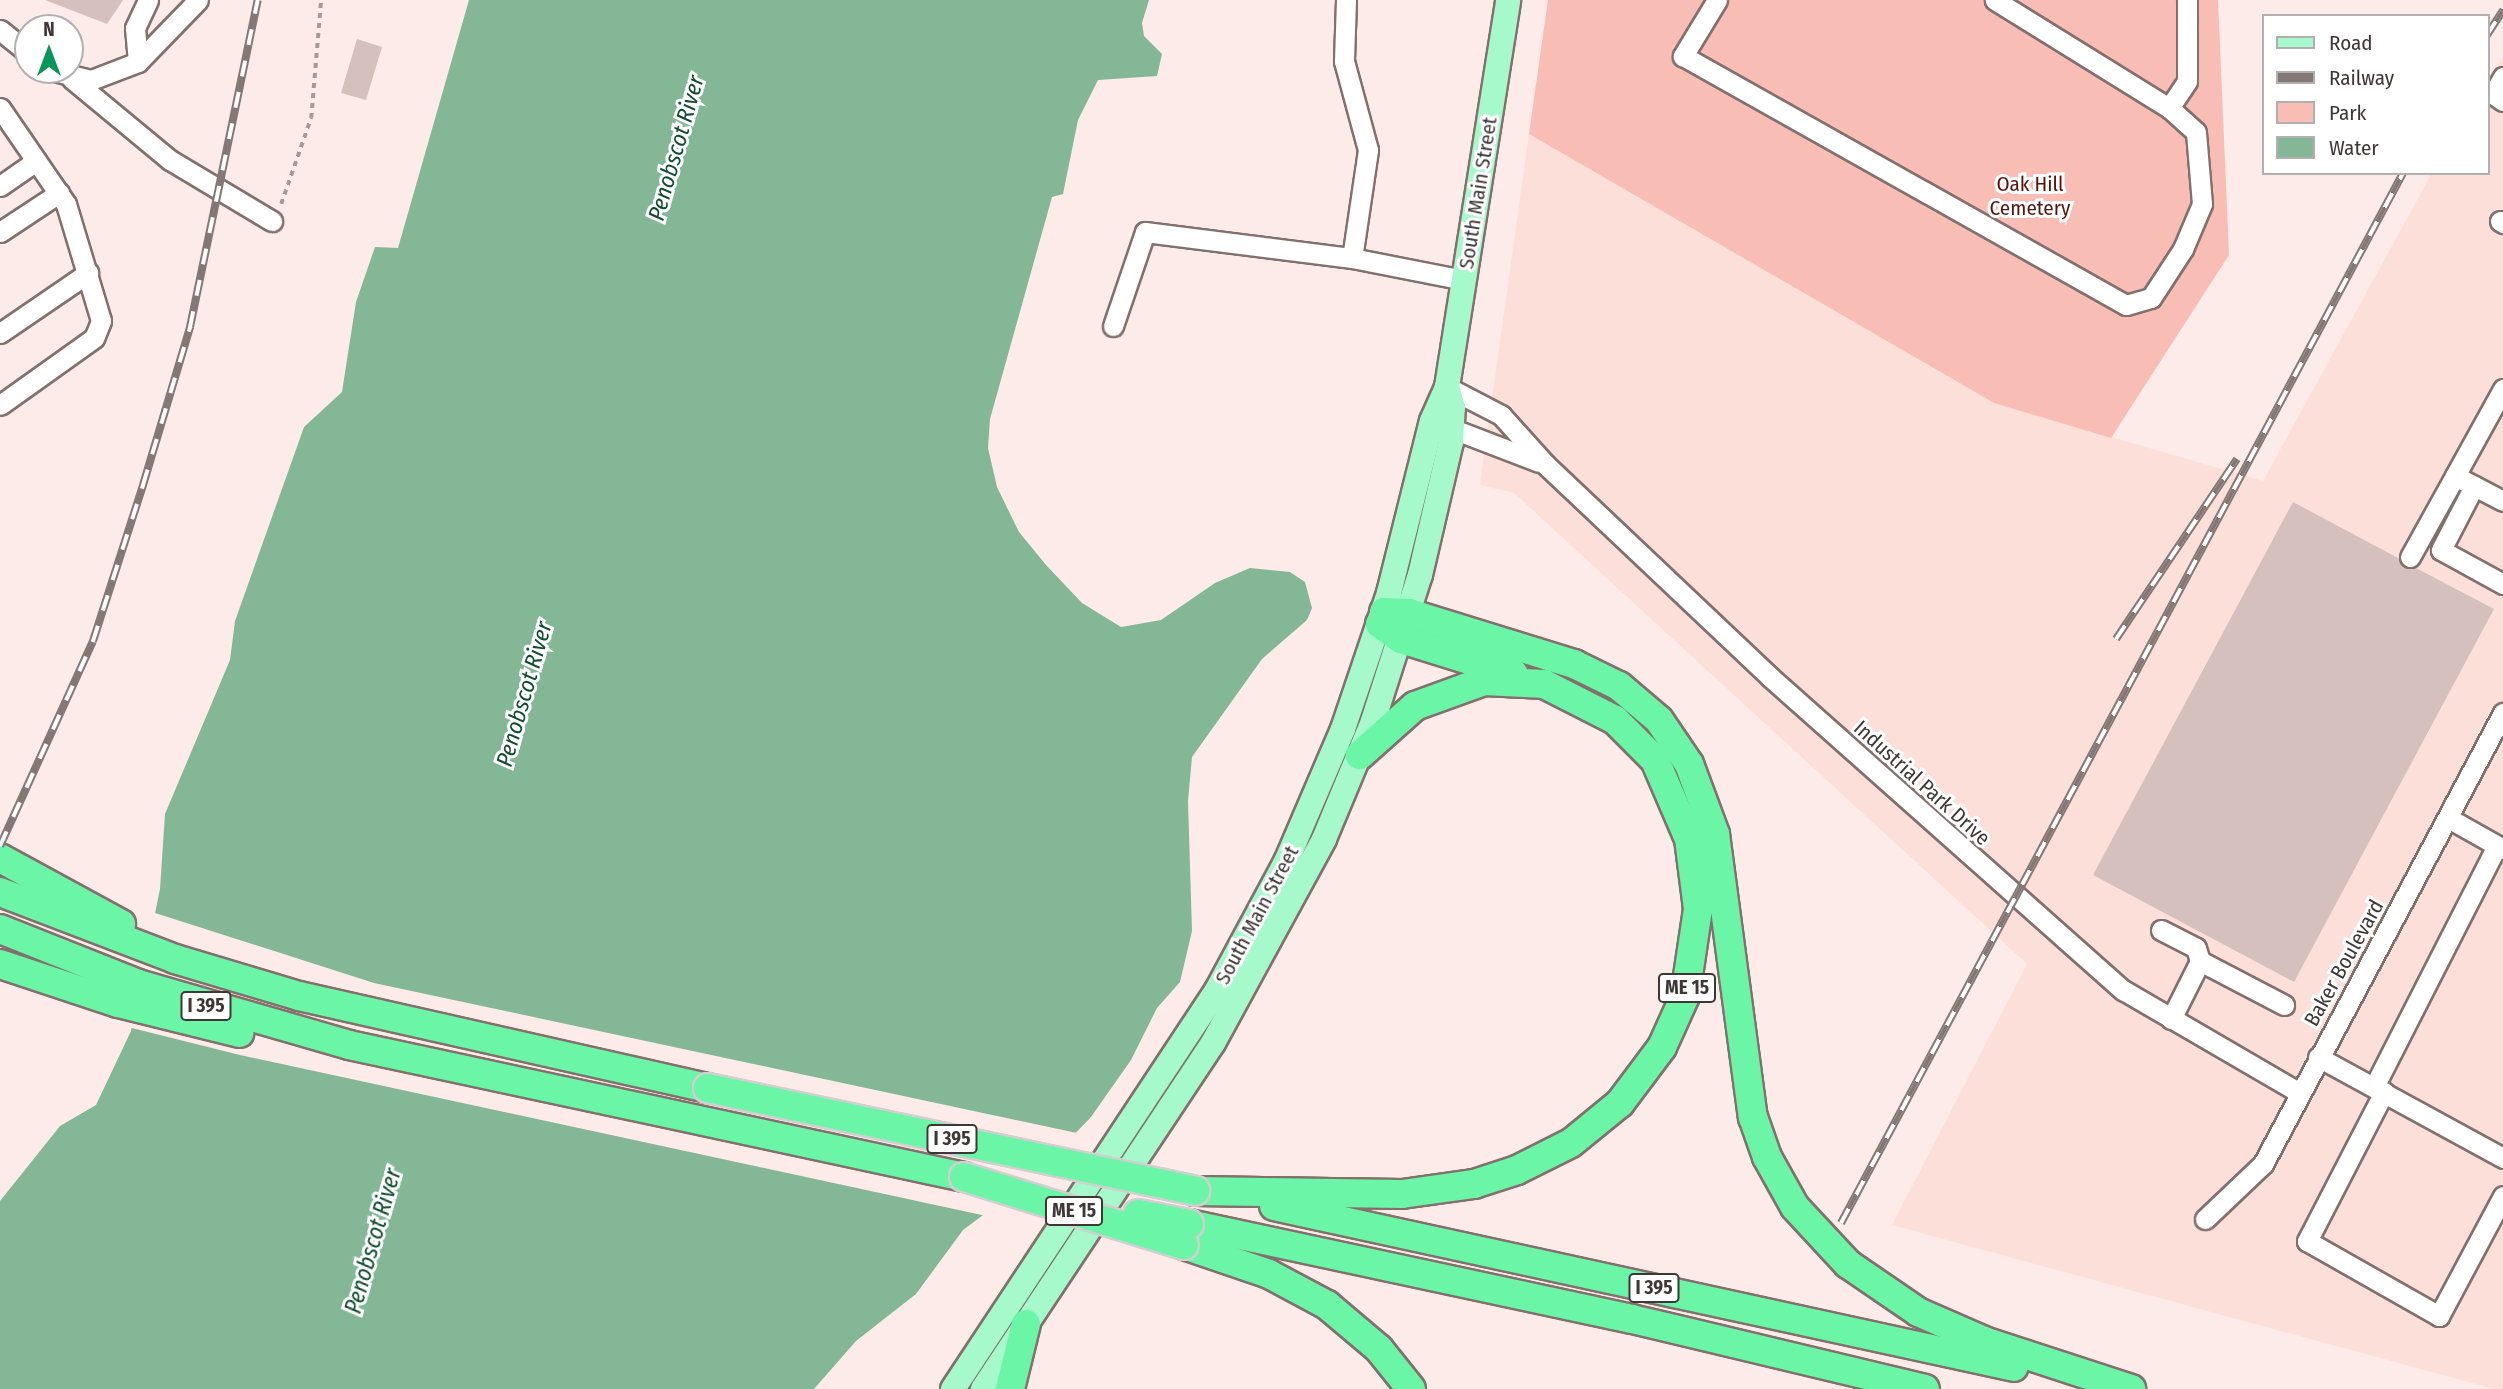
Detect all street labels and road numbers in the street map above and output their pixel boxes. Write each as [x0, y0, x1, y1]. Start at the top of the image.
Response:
street label: South Main Street [1454, 115, 1502, 271]
street label: Industrial Park Drive [1849, 715, 1995, 851]
street label: South Main Street [1210, 841, 1304, 989]
street label: Baker Boulevard [2299, 895, 2389, 1031]
road number: ME 15 [1657, 972, 1717, 1004]
road number: I 395 [180, 990, 232, 1022]
road number: I 395 [926, 1124, 978, 1154]
road number: ME 15 [1044, 1196, 1104, 1226]
road number: I 395 [1628, 1272, 1680, 1304]

